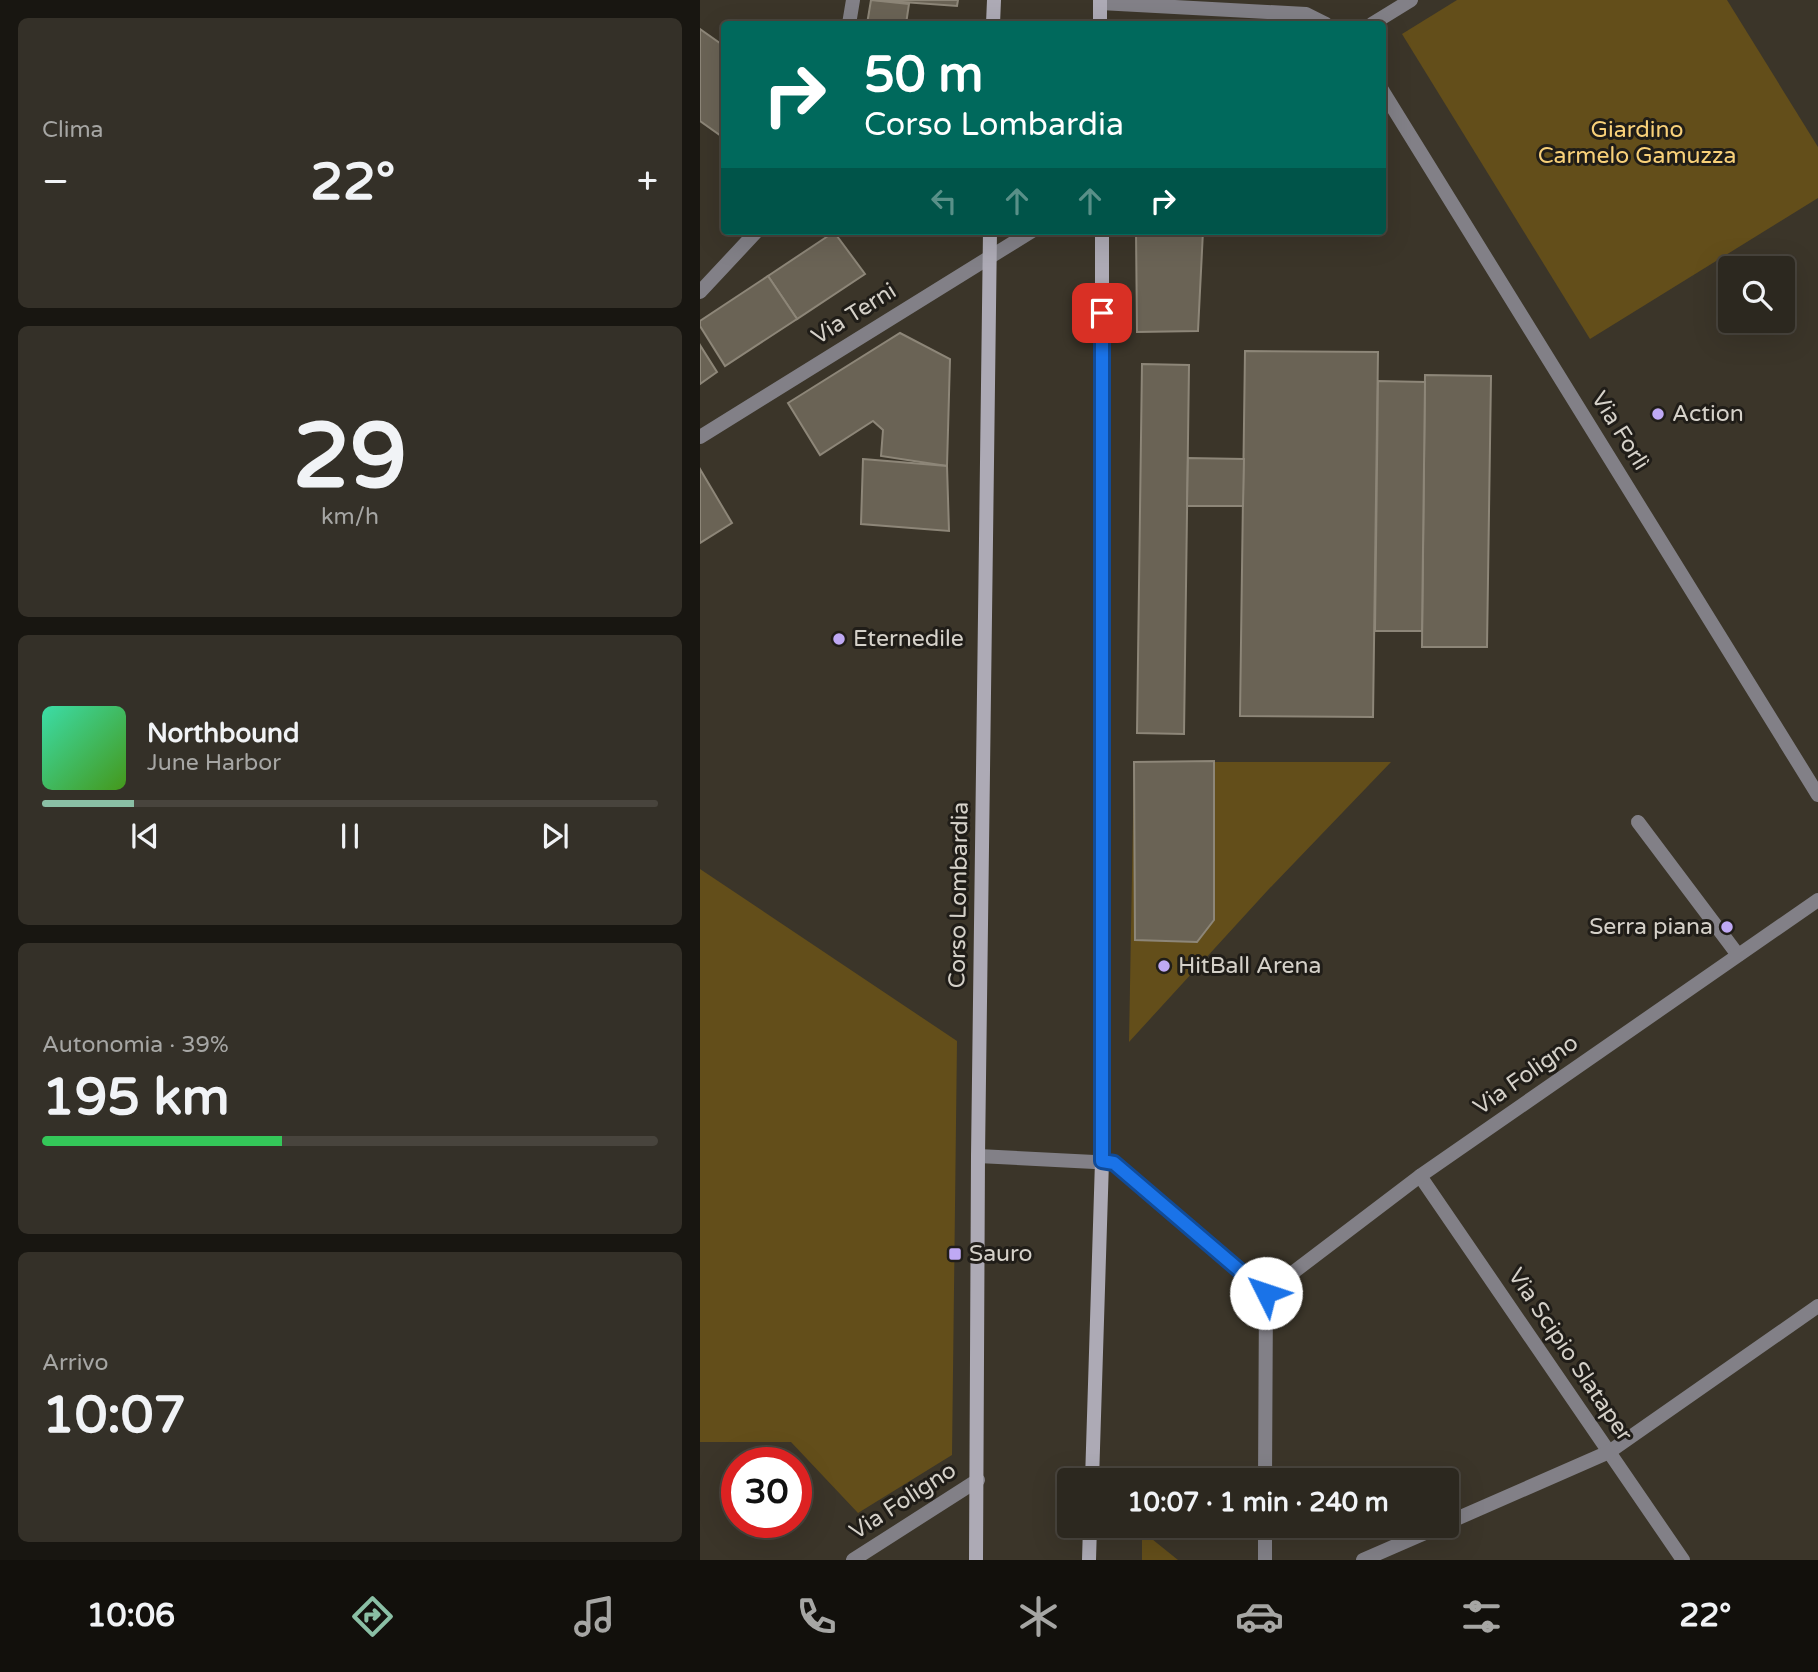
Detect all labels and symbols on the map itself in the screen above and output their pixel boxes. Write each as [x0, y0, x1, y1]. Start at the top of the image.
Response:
park label: Giardino Carmelo Gamuzza [1538, 116, 1736, 170]
street label: Via Terni [807, 277, 901, 351]
pin [1072, 283, 1132, 343]
street label: Via Forlì [1585, 386, 1655, 476]
place label: Action [1672, 400, 1744, 428]
marker: Action [1650, 406, 1666, 422]
place label: Eternedile [853, 625, 964, 653]
marker: Eternedile [831, 631, 847, 647]
street label: Corso Lombardia [943, 801, 975, 989]
place label: Serra piana [1589, 913, 1713, 941]
marker: Serra piana [1719, 919, 1735, 935]
place label: HitBall Arena [1178, 952, 1321, 980]
marker: HitBall Arena [1156, 958, 1172, 974]
street label: Via Foligno [1468, 1029, 1584, 1121]
place label: Sauro [969, 1240, 1032, 1268]
marker: Sauro [947, 1246, 963, 1262]
position arrow [1229, 1256, 1303, 1330]
street label: Via Scipio Slataper [1502, 1263, 1639, 1447]
speed limit sign: 30 [721, 1447, 812, 1538]
street label: Via Foligno [844, 1456, 962, 1546]

